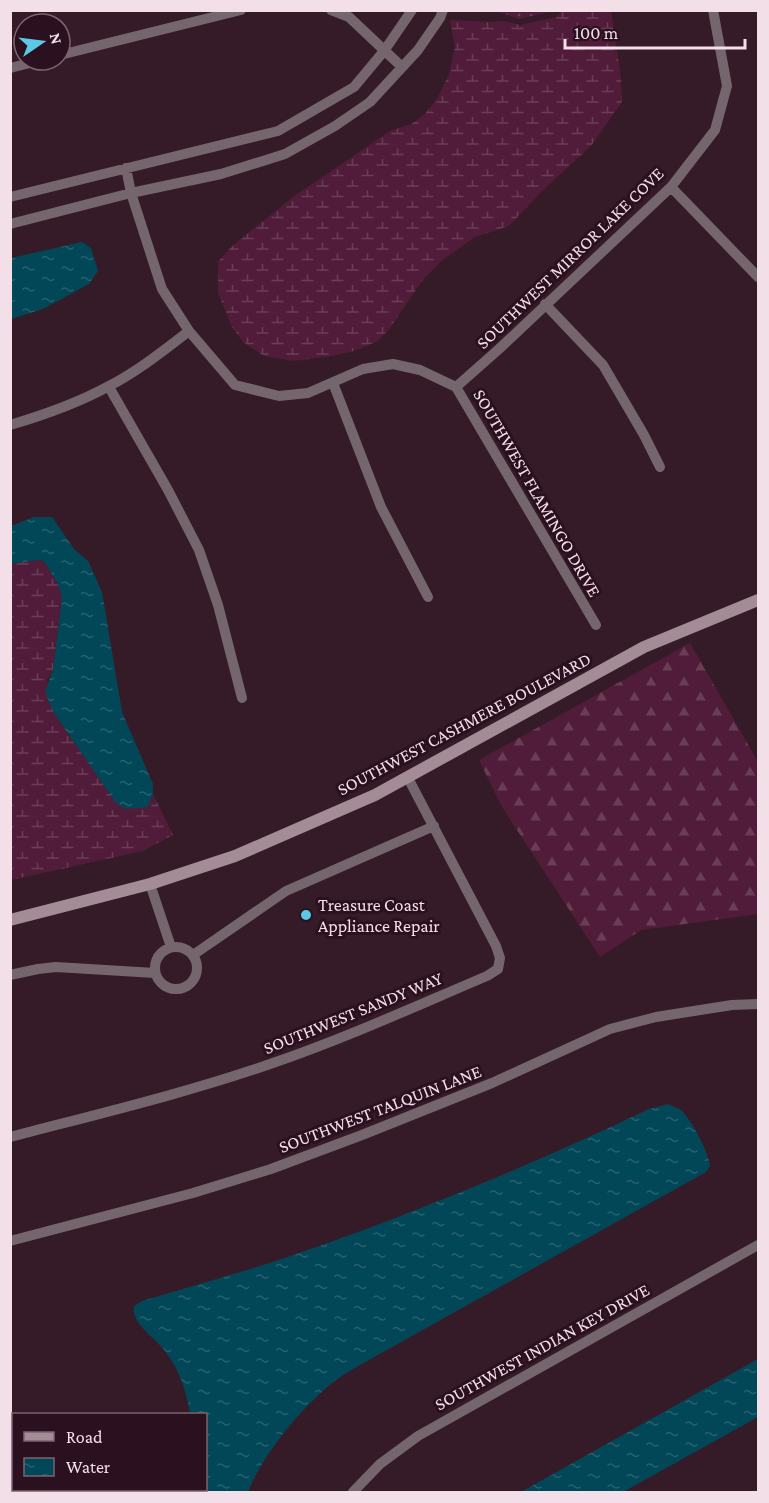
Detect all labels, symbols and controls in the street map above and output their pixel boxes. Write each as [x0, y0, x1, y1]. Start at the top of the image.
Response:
north arrow [12, 12, 72, 72]
scale bar [565, 12, 745, 50]
text: 100 m [574, 23, 619, 43]
text: N [47, 31, 66, 46]
street label: SOUTHWEST MIRROR LAKE COVE [472, 163, 668, 353]
street label: SOUTHWEST FLAMINGO DRIVE [469, 386, 605, 600]
street label: SOUTHWEST CASHMERE BOULEVARD [334, 648, 594, 800]
place label: Treasure Coast Appliance Repair [318, 895, 440, 936]
marker: Treasure Coast Appliance Repair [299, 908, 313, 922]
street label: SOUTHWEST SANDY WAY [261, 968, 446, 1058]
street label: SOUTHWEST TALQUIN LANE [276, 1061, 484, 1157]
street label: SOUTHWEST INDIAN KEY DRIVE [431, 1279, 653, 1414]
legend [12, 1413, 207, 1491]
text: Road [66, 1427, 103, 1447]
text: Water [66, 1457, 111, 1477]

